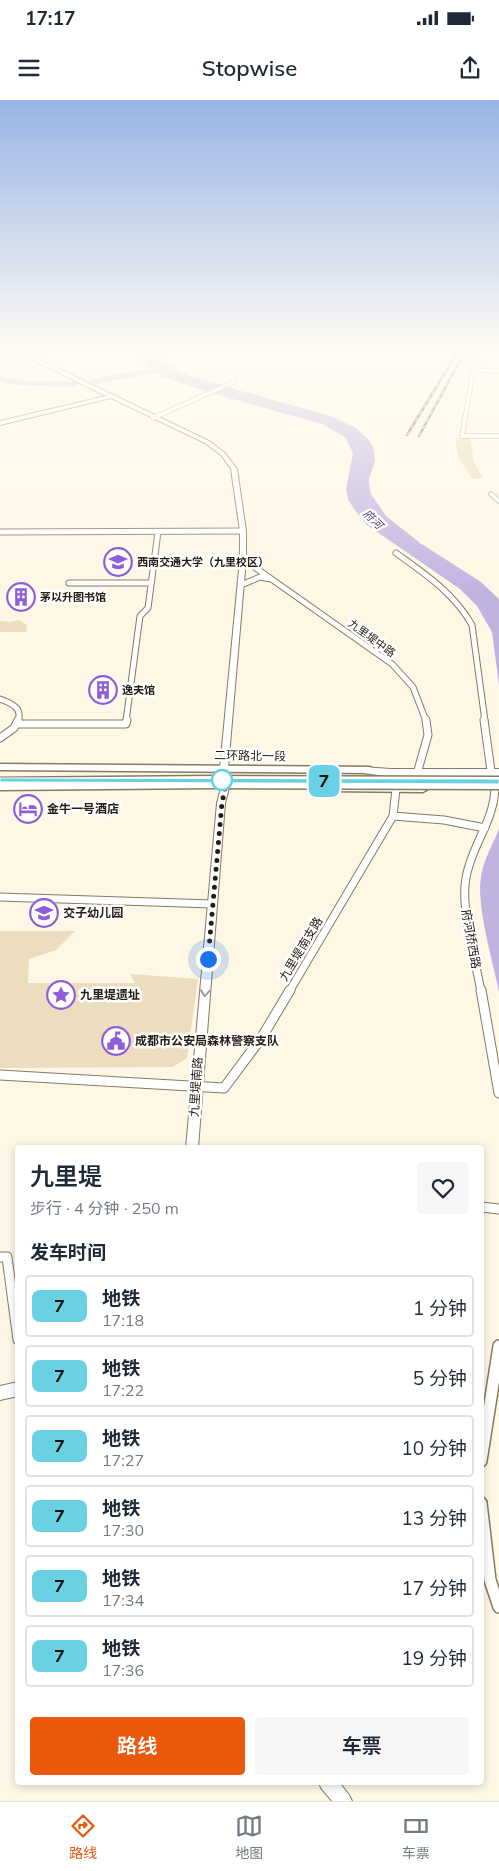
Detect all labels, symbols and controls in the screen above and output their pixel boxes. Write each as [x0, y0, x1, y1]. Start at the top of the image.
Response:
text: 17:17 [25, 6, 75, 30]
icon: menu [15, 54, 43, 82]
text: Stopwise [202, 54, 297, 82]
icon: share [456, 54, 484, 82]
water label: 府河 [360, 506, 387, 533]
school or university icon: 西南交通大学（九里校区） [103, 547, 133, 577]
place label: 西南交通大学（九里校区） [137, 555, 269, 569]
building icon: 茅以升图书馆 [6, 582, 36, 612]
place label: 茅以升图书馆 [40, 590, 106, 604]
street label: 九里堤中路 [346, 616, 398, 660]
building icon: 逸夫馆 [88, 675, 118, 705]
place label: 逸夫馆 [122, 683, 155, 697]
street label: 二环路北一段 [214, 747, 286, 764]
line badge: 7 [308, 765, 340, 797]
unlabelled marker [211, 769, 233, 791]
text: 7 [319, 769, 329, 792]
hotel icon: 金牛一号酒店 [13, 794, 43, 824]
place label: 金牛一号酒店 [47, 801, 119, 816]
school or university icon: 交子幼儿园 [29, 898, 59, 928]
place label: 交子幼儿园 [63, 905, 123, 920]
street label: 府河桥西路 [459, 908, 484, 970]
street label: 九里堤南支路 [276, 914, 326, 983]
your location [196, 947, 221, 972]
place icon: 九里堤遗址 [46, 980, 76, 1010]
place label: 九里堤遗址 [80, 987, 140, 1002]
one-way arrow [199, 989, 210, 997]
public building icon: 成都市公安局森林警察支队 [101, 1026, 131, 1056]
place label: 成都市公安局森林警察支队 [135, 1033, 279, 1048]
street label: 九里堤南路 [186, 1057, 205, 1117]
text: 九里堤 [30, 1161, 102, 1191]
button: heart [417, 1162, 469, 1214]
text: 步行 · 4 分钟 · 250 m [30, 1198, 179, 1218]
text: 发车时间 [30, 1240, 106, 1264]
text: 地铁 [102, 1286, 140, 1310]
text: 7 [54, 1294, 65, 1317]
text: 1 分钟 [413, 1296, 467, 1320]
text: 17:18 [102, 1310, 144, 1330]
text: 地铁 [102, 1356, 140, 1380]
text: 7 [54, 1364, 65, 1387]
text: 5 分钟 [413, 1366, 467, 1390]
text: 17:22 [102, 1380, 144, 1400]
text: 地铁 [102, 1426, 140, 1450]
text: 7 [54, 1434, 65, 1457]
text: 10 分钟 [401, 1436, 467, 1460]
text: 17:27 [102, 1450, 144, 1470]
text: 地铁 [102, 1496, 140, 1520]
text: 7 [54, 1504, 65, 1527]
text: 13 分钟 [401, 1506, 467, 1530]
text: 17:30 [102, 1520, 144, 1540]
text: 地铁 [102, 1566, 140, 1590]
text: 7 [54, 1574, 65, 1597]
text: 17 分钟 [401, 1576, 467, 1600]
text: 17:34 [102, 1590, 144, 1610]
text: 地铁 [102, 1636, 140, 1660]
text: 7 [54, 1644, 65, 1667]
text: 19 分钟 [401, 1646, 467, 1670]
text: 17:36 [102, 1660, 144, 1680]
button: 路线 [30, 1717, 245, 1775]
button: 车票 [255, 1717, 469, 1775]
tab: 路线 [69, 1812, 97, 1862]
tab: 地图 [235, 1812, 263, 1862]
tab: 车票 [402, 1812, 430, 1862]

